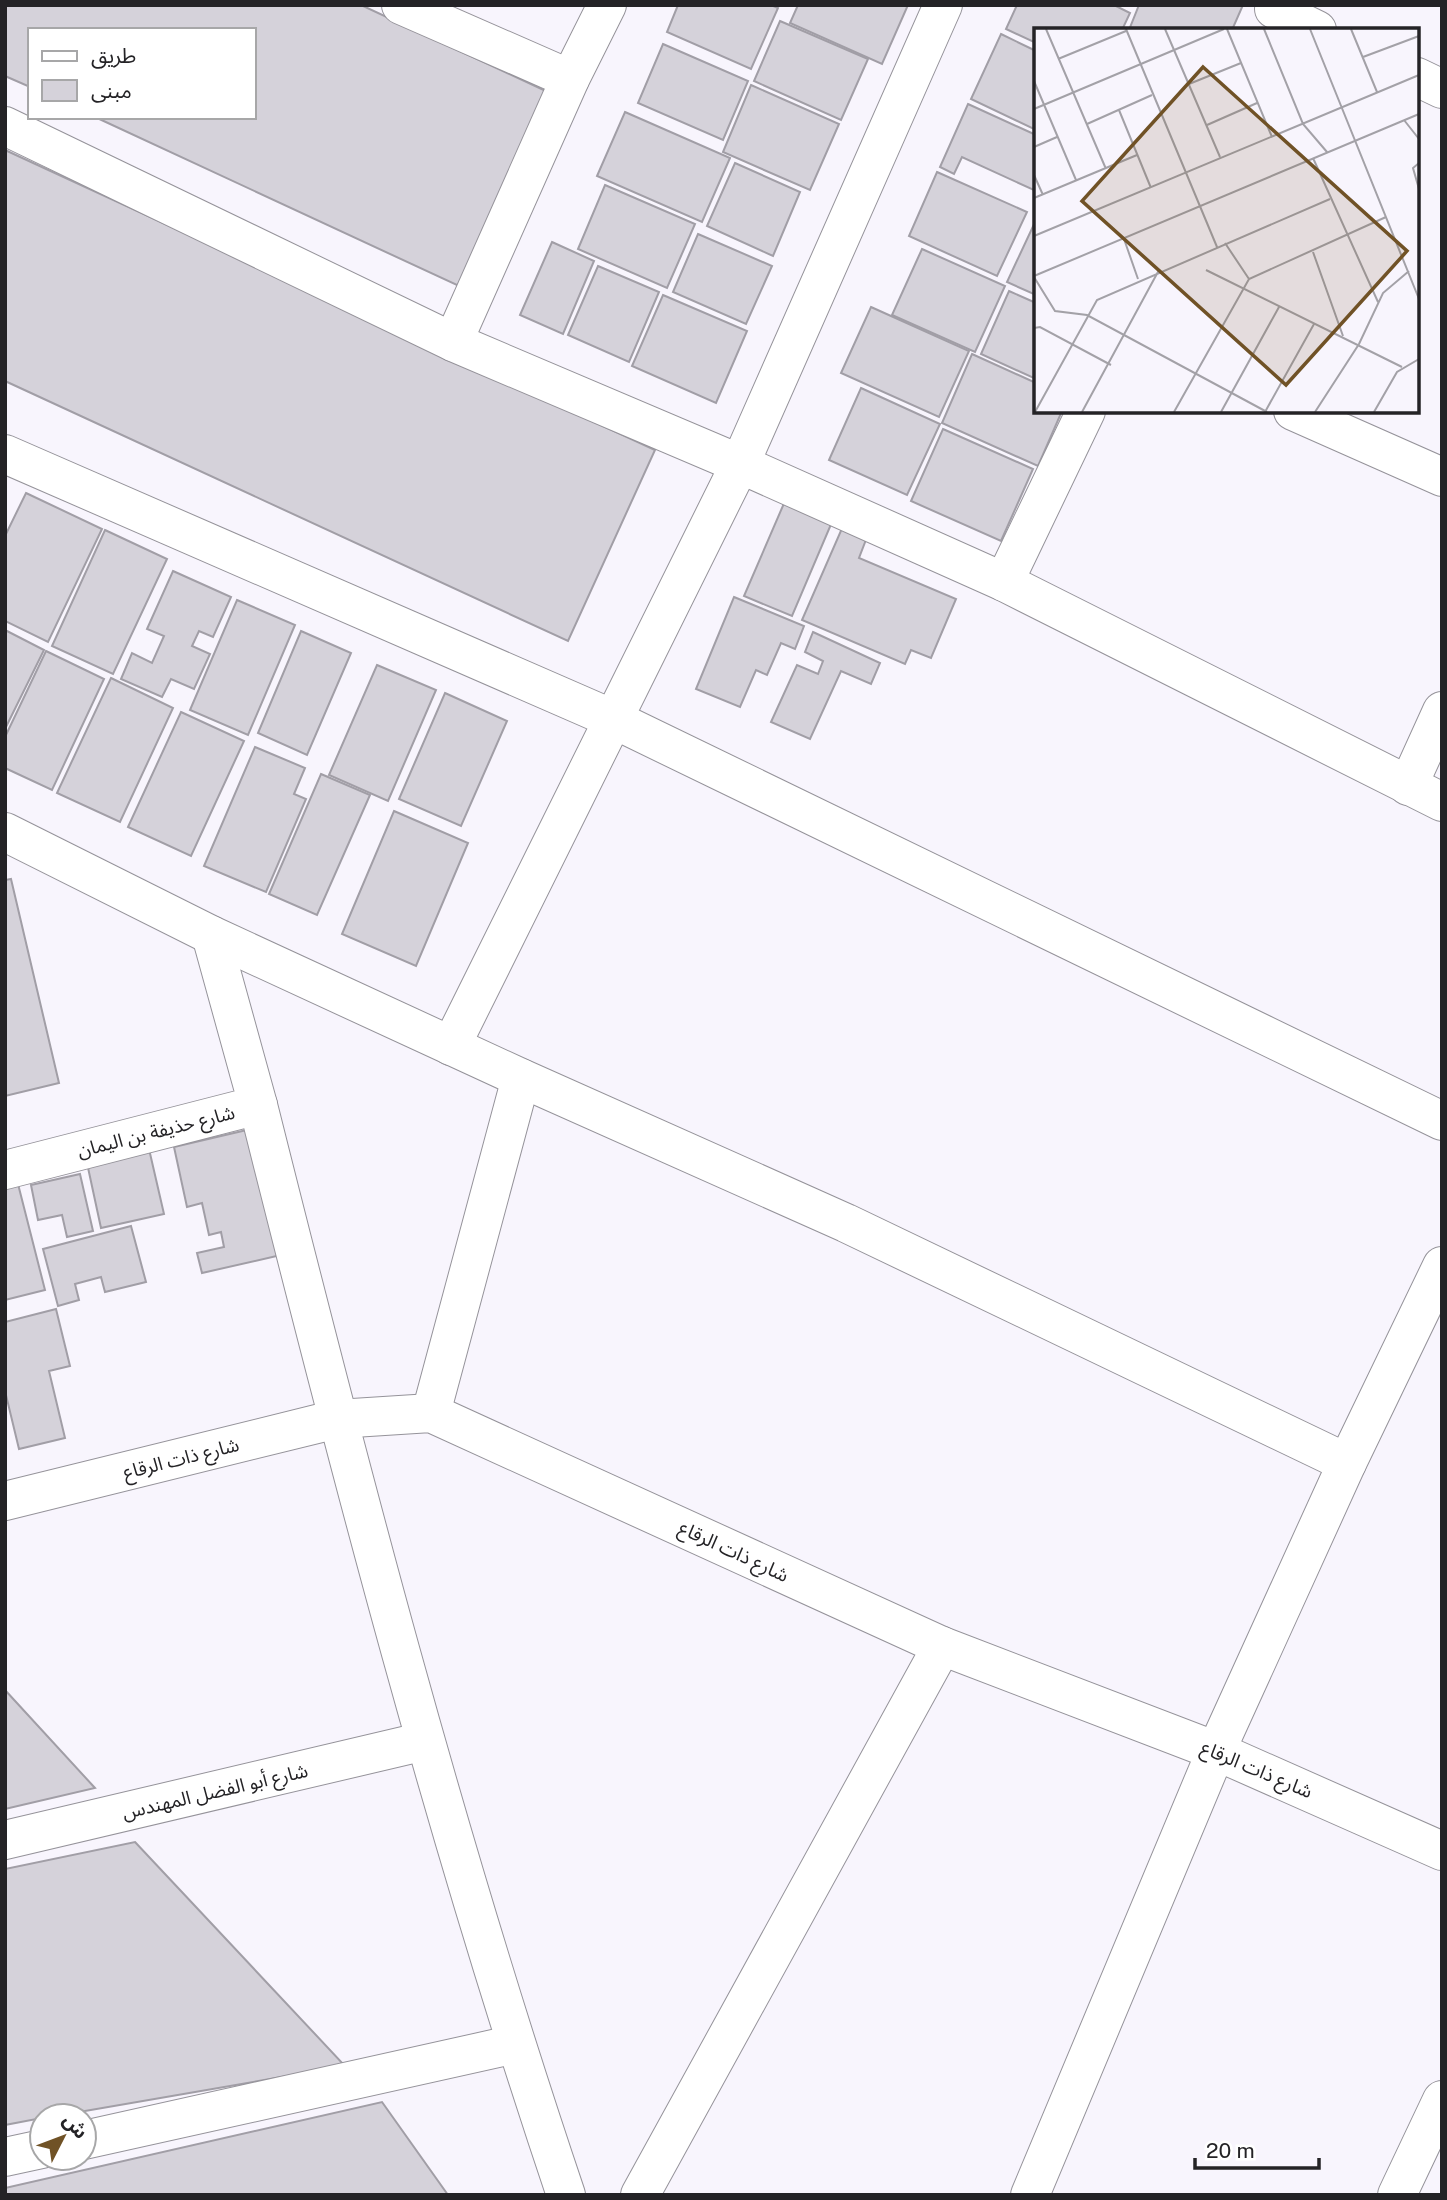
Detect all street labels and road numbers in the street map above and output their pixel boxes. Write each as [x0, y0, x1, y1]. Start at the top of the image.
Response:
street label: شارع حذيفة بن اليمان [75, 1101, 238, 1164]
street label: شارع ذات الرقاع [121, 1433, 242, 1486]
street label: شارع ذات الرقاع [674, 1516, 792, 1589]
street label: شارع ذات الرقاع [1197, 1736, 1316, 1805]
street label: شارع أبو الفضل المهندس [120, 1759, 311, 1826]

